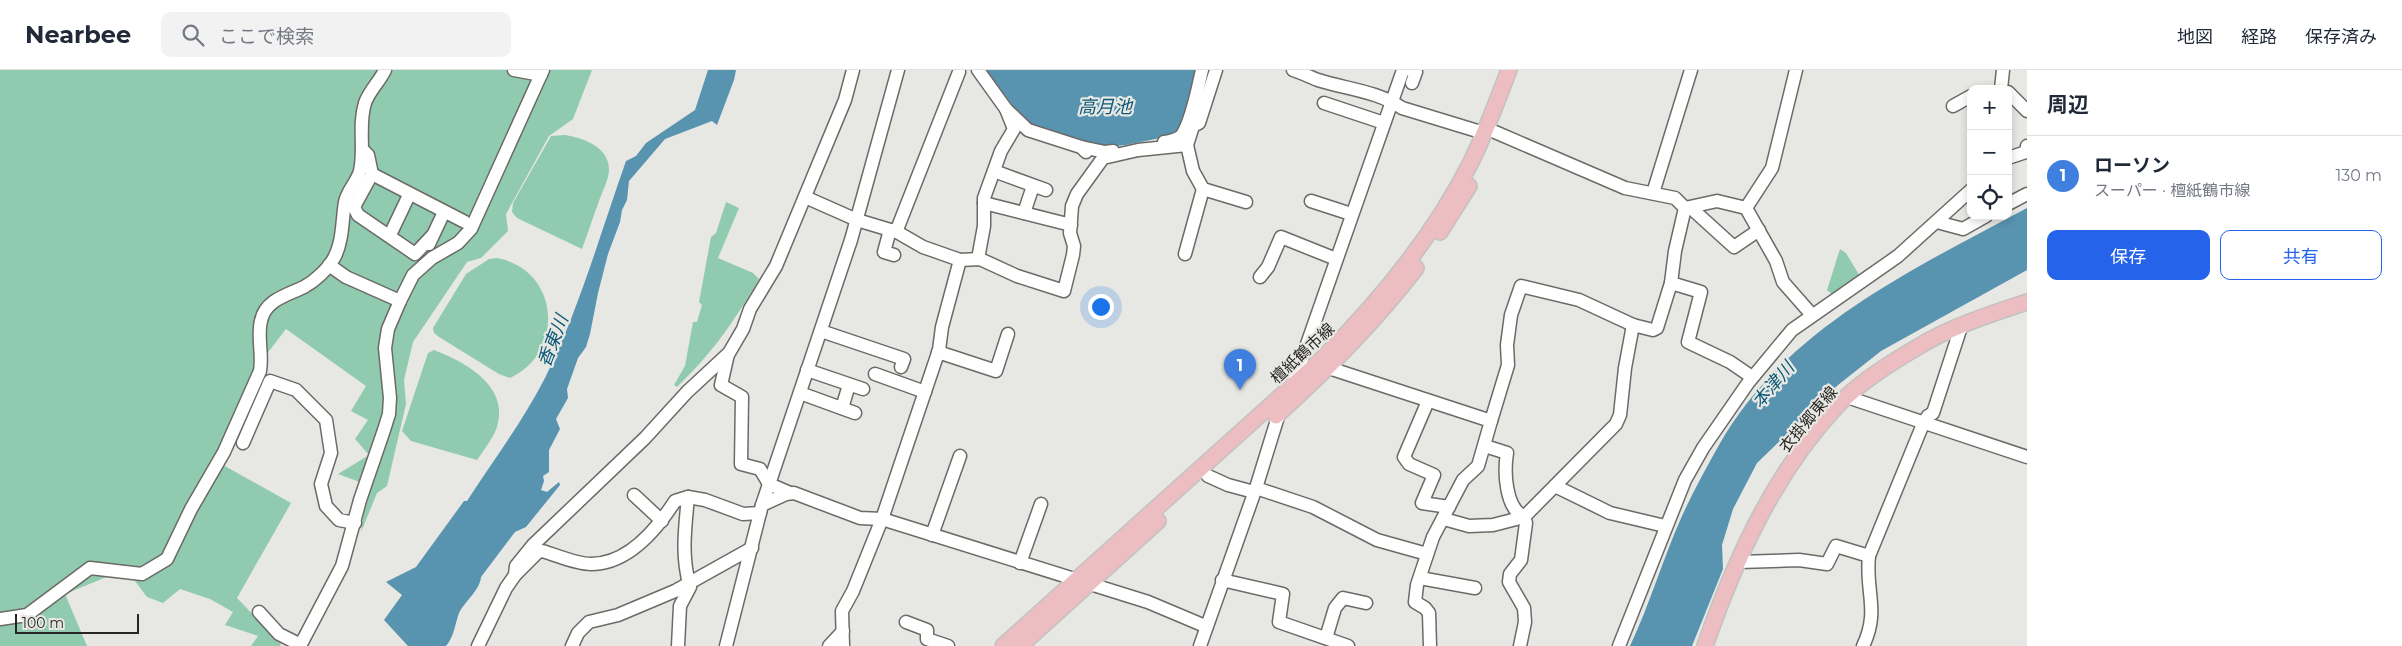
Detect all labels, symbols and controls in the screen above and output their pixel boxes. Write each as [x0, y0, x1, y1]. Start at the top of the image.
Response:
search box [161, 12, 511, 57]
text: Nearbee [25, 20, 131, 49]
icon: search [179, 21, 207, 49]
text: ここで検索 [219, 25, 314, 48]
text: 地図 [2177, 26, 2213, 48]
text: 経路 [2241, 26, 2277, 48]
text: 保存済み [2305, 26, 2377, 48]
map controls [1967, 85, 2012, 220]
button: + [1967, 85, 2012, 130]
text: 周辺 [2047, 92, 2089, 117]
water label: 高月池 [1078, 96, 1134, 118]
button: − [1967, 130, 2012, 175]
text: ローソン [2094, 154, 2170, 177]
text: 1 [2060, 166, 2066, 185]
text: 130 m [2335, 166, 2382, 185]
button: locate [1967, 175, 2012, 220]
text: スーパー · 檀紙鶴市線 [2094, 181, 2250, 200]
button: 保存 [2047, 230, 2210, 280]
button: 共有 [2220, 230, 2382, 280]
your location [1088, 294, 1114, 320]
water label: 香東川 [533, 310, 574, 370]
street label: 檀紙鶴市線 [1267, 319, 1338, 388]
pin: 1 [1224, 349, 1256, 390]
water label: 本津川 [1747, 356, 1800, 413]
street label: 衣掛郷東線 [1775, 383, 1841, 456]
scale bar [15, 611, 139, 634]
text: 100 m [22, 614, 64, 632]

